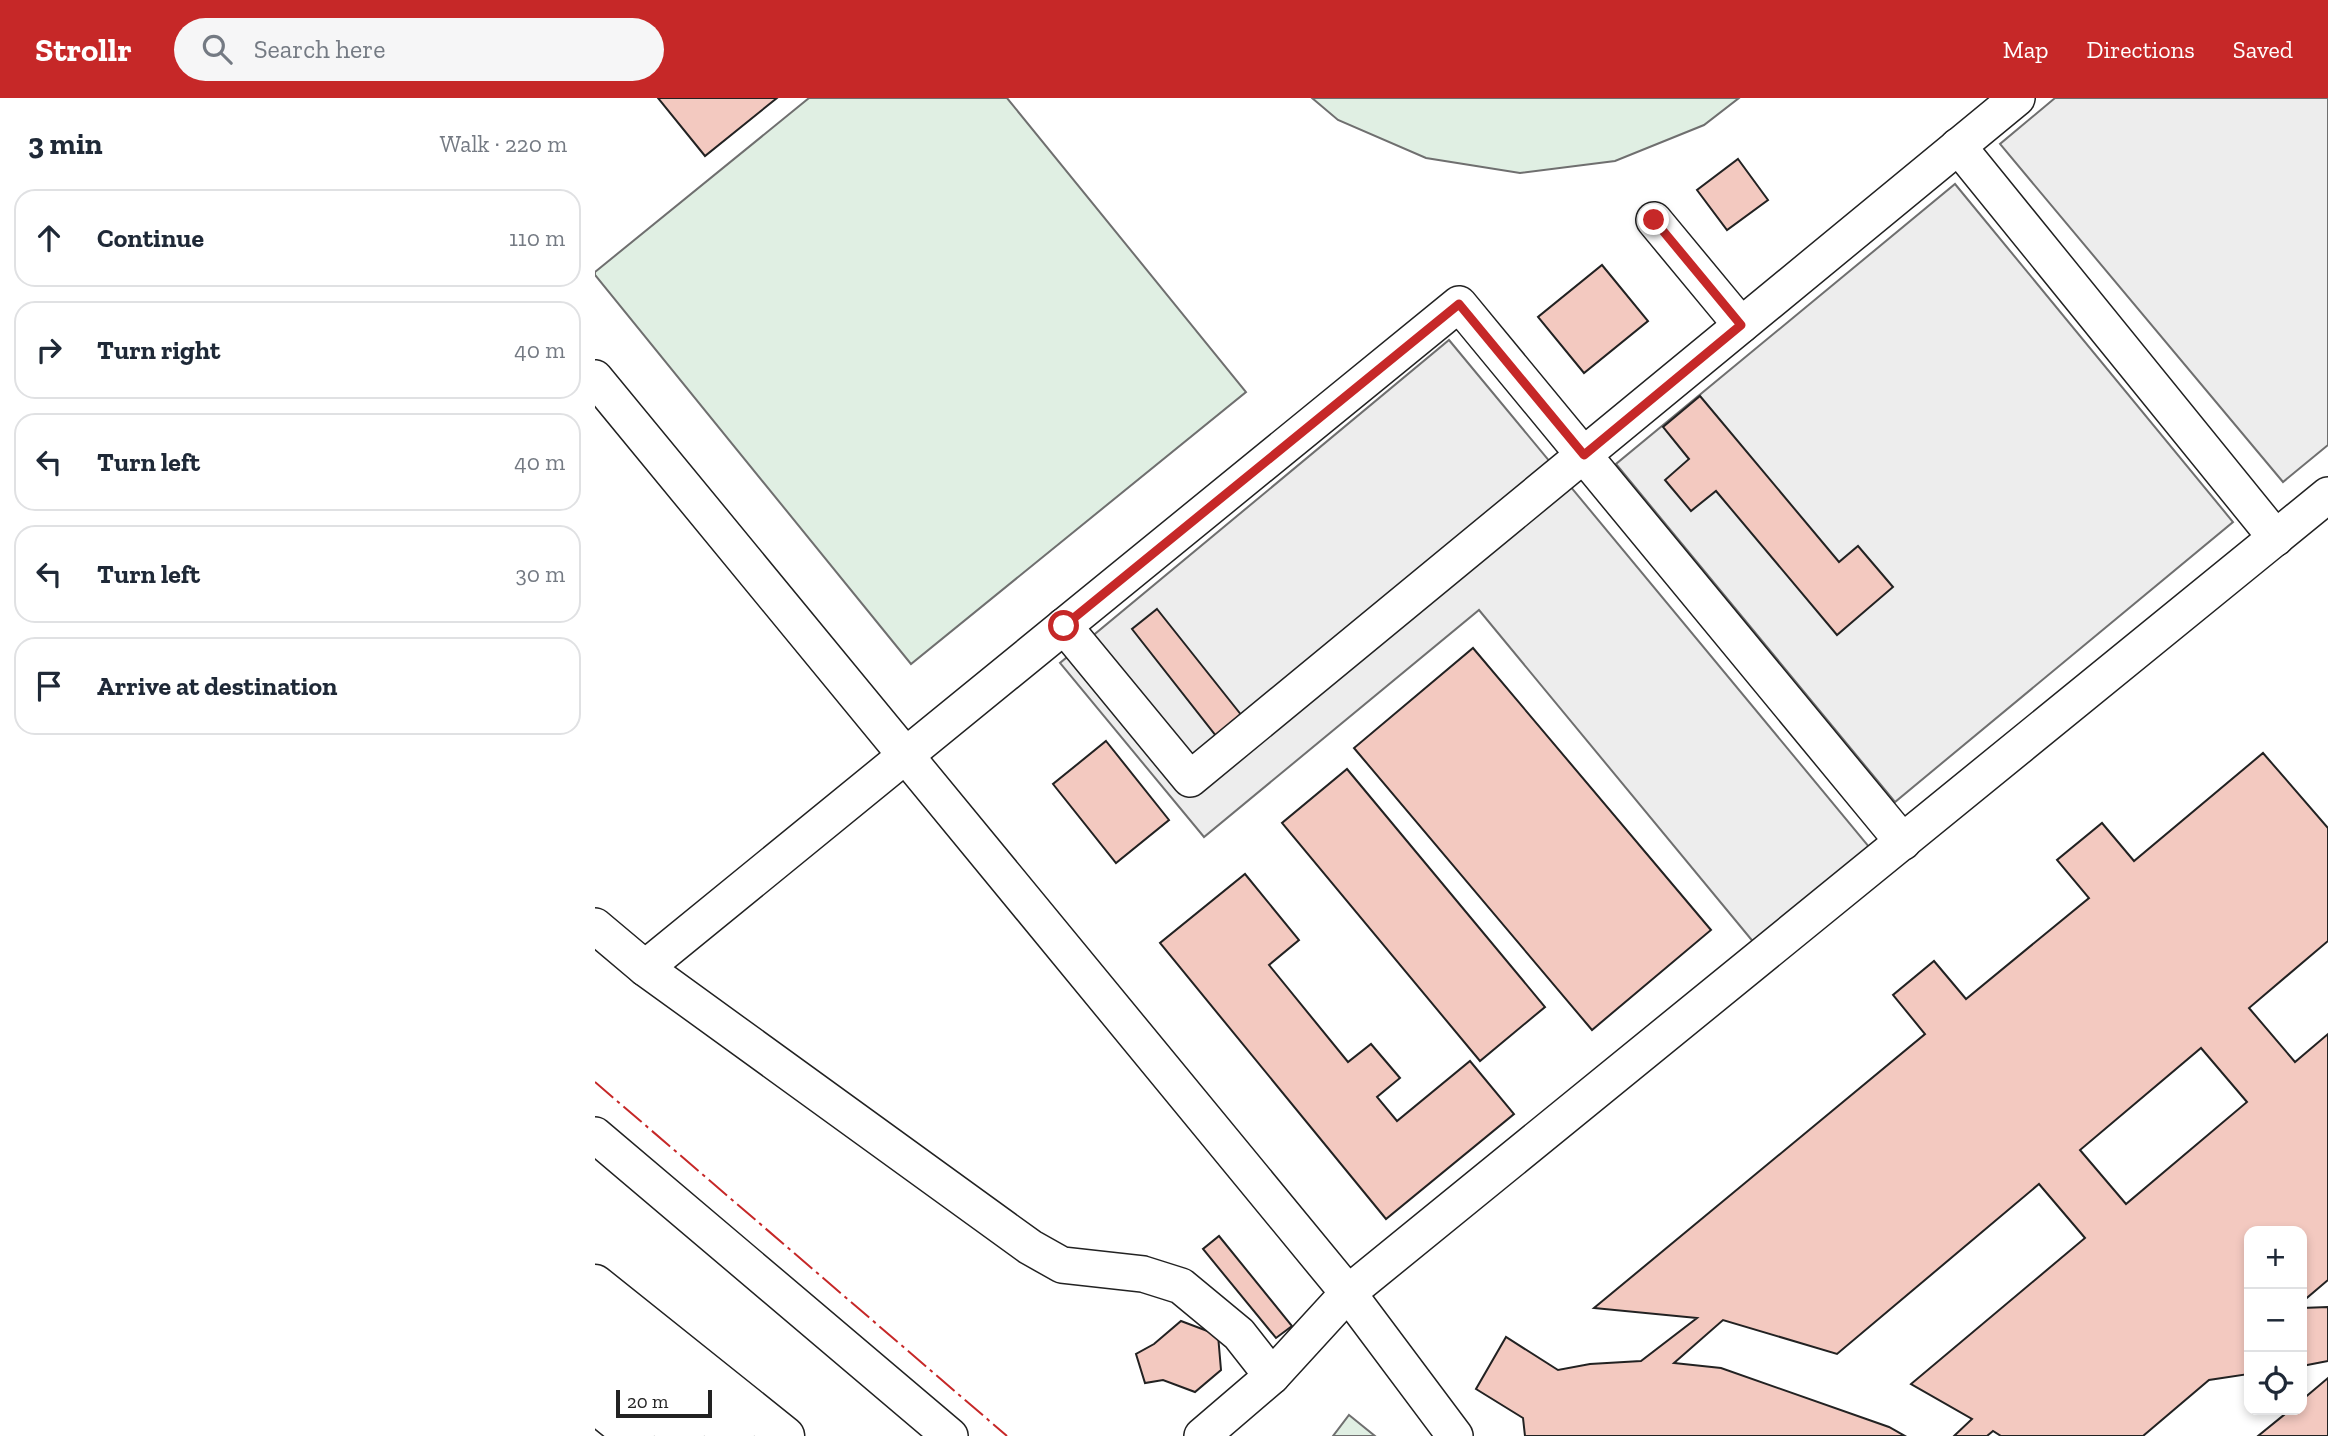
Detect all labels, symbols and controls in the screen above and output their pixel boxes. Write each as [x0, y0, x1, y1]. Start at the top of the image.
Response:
search box [174, 18, 664, 81]
text: Strollr [35, 30, 132, 69]
icon: search [198, 30, 236, 68]
text: Search here [254, 33, 385, 65]
text: Map [2003, 35, 2049, 64]
text: Directions [2087, 35, 2195, 64]
text: Saved [2233, 35, 2293, 64]
text: 3 min [28, 126, 103, 162]
text: Walk · 220 m [440, 130, 567, 158]
route end [1638, 204, 1669, 235]
icon: ahead [30, 219, 68, 257]
text: Continue [97, 222, 204, 254]
text: 110 m [509, 224, 565, 252]
icon: right [30, 331, 68, 369]
text: Turn right [97, 334, 220, 366]
text: 40 m [514, 336, 565, 364]
icon: left [30, 443, 68, 481]
text: Turn left [97, 446, 200, 478]
text: 40 m [514, 448, 565, 476]
icon: left [30, 555, 68, 593]
text: Turn left [97, 558, 200, 590]
text: 30 m [515, 560, 565, 588]
route start [1048, 610, 1079, 641]
icon: arrive [30, 667, 68, 705]
text: Arrive at destination [97, 670, 337, 702]
map controls [2244, 1226, 2307, 1415]
button: + [2244, 1226, 2307, 1289]
button: − [2244, 1289, 2307, 1352]
button: locate [2244, 1352, 2307, 1415]
scale bar [616, 1387, 712, 1419]
text: 20 m [627, 1390, 668, 1413]

